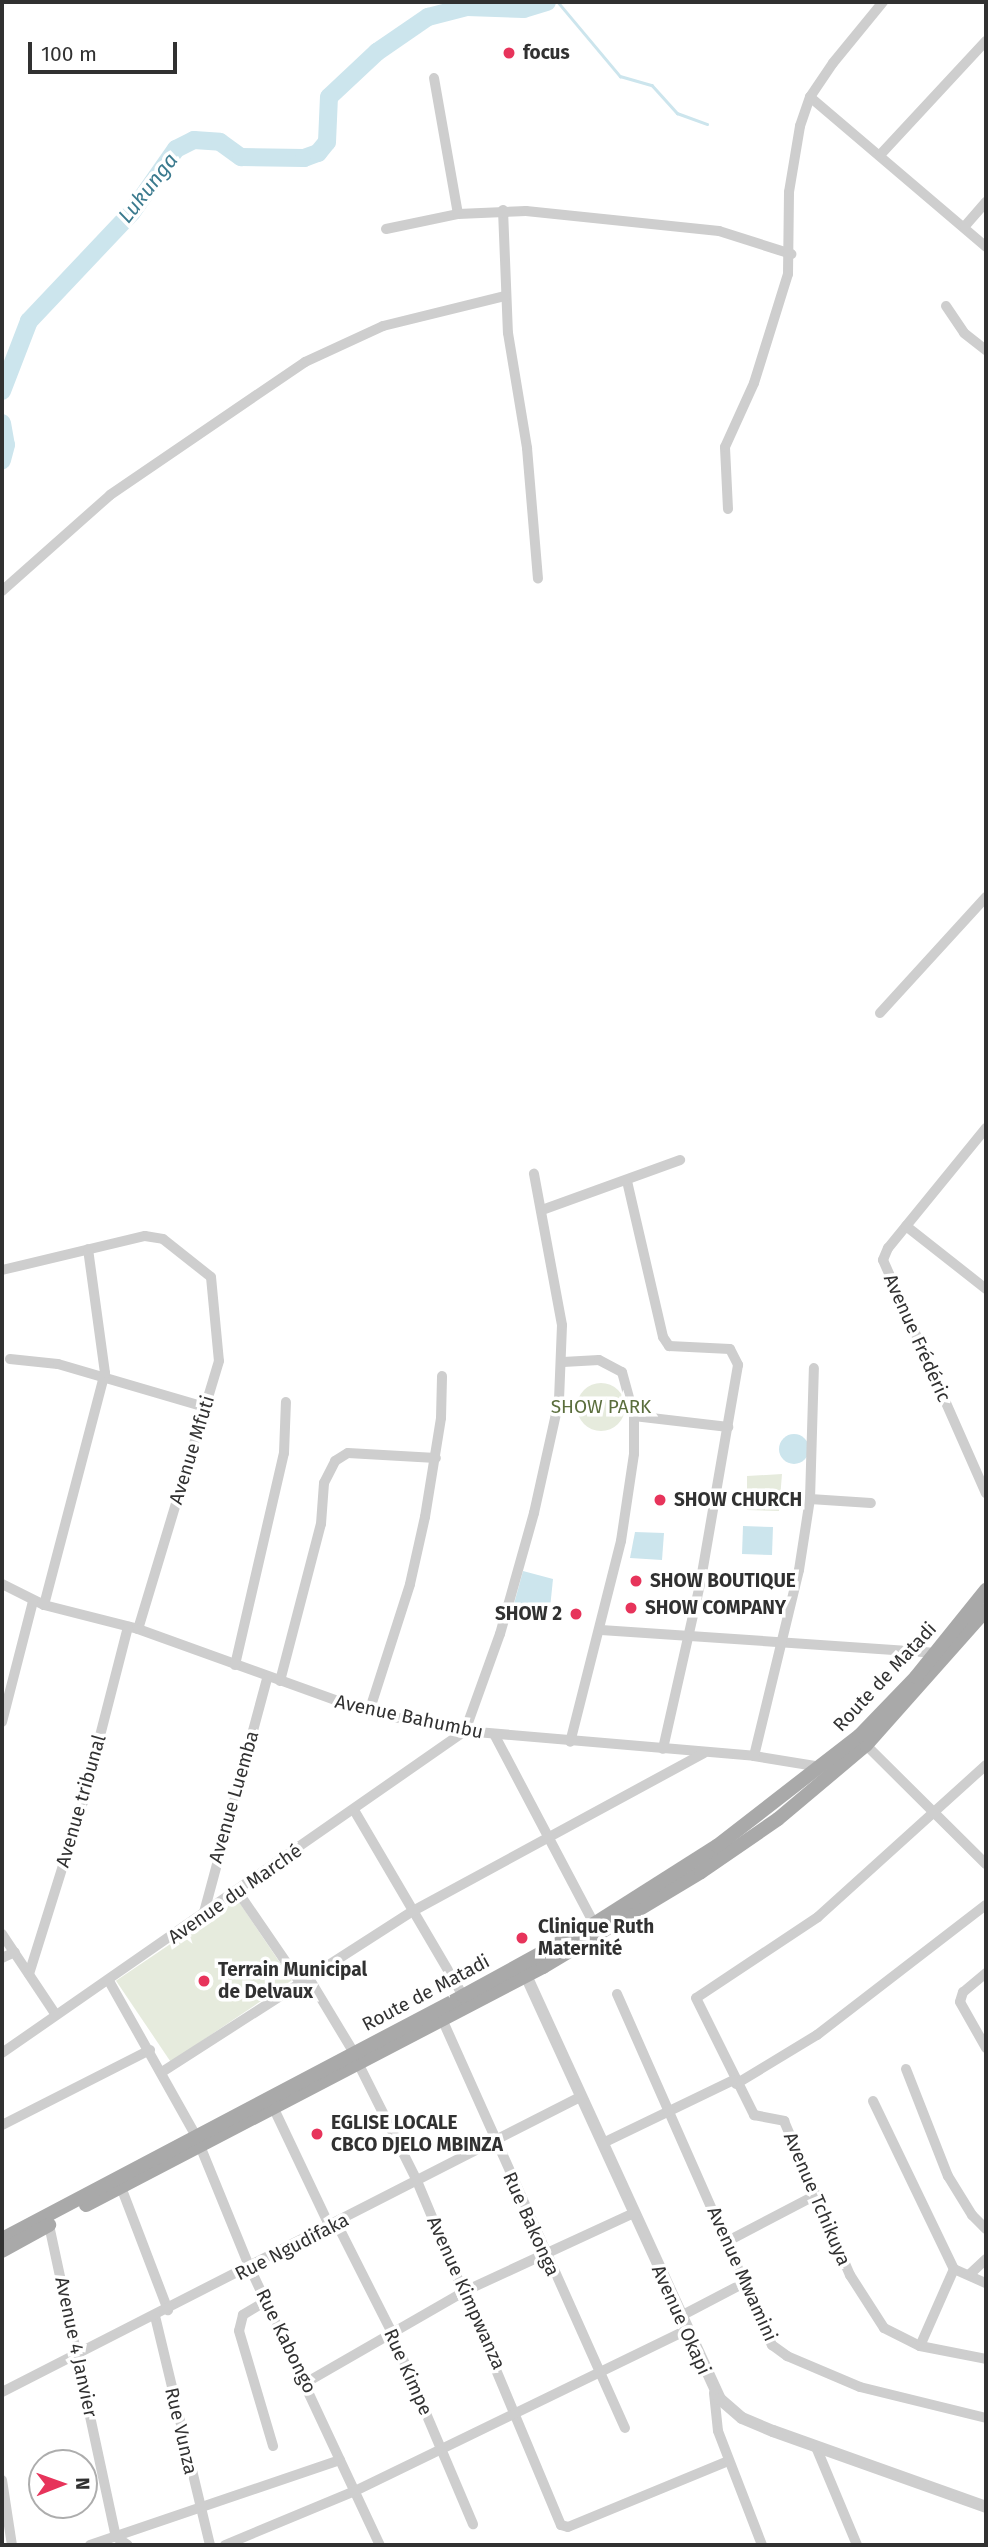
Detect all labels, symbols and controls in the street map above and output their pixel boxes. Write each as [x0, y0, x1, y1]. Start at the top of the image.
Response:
scale bar [32, 28, 180, 72]
text: 100 m [41, 41, 97, 67]
place label: focus [523, 42, 570, 64]
marker: focus [501, 45, 517, 61]
water label: Lukunga [113, 148, 183, 228]
street label: Avenue Frédéric [879, 1271, 955, 1405]
street label: Avenue Mfuti [165, 1393, 219, 1507]
park label: SHOW PARK [551, 1396, 651, 1418]
place label: SHOW CHURCH [674, 1489, 802, 1511]
marker: SHOW CHURCH [652, 1492, 668, 1508]
place label: SHOW BOUTIQUE [650, 1570, 796, 1592]
marker: SHOW BOUTIQUE [628, 1573, 644, 1589]
place label: SHOW COMPANY [645, 1597, 786, 1619]
marker: SHOW COMPANY [623, 1600, 639, 1616]
place label: SHOW 2 [495, 1603, 562, 1625]
marker: SHOW 2 [568, 1606, 584, 1622]
street label: Route de Matadi [829, 1618, 941, 1736]
street label: Avenue Bahumbu [333, 1690, 485, 1744]
street label: Avenue Luemba [204, 1728, 264, 1866]
street label: Avenue tribunal [51, 1732, 111, 1870]
street label: Avenue du Marché [164, 1839, 306, 1949]
place label: Clinique Ruth Maternité [538, 1916, 654, 1960]
marker: Clinique Ruth Maternité [512, 1928, 532, 1948]
street label: Route de Matadi [358, 1950, 494, 2036]
place label: Terrain Municipal de Delvaux [218, 1959, 367, 2003]
marker: Terrain Municipal de Delvaux [196, 1973, 212, 1989]
place label: EGLISE LOCALE CBCO DJELO MBINZA [331, 2112, 503, 2156]
marker: EGLISE LOCALE CBCO DJELO MBINZA [309, 2126, 325, 2142]
street label: Avenue Tchikuya [779, 2129, 855, 2269]
street label: Rue Bakonga [498, 2168, 564, 2280]
street label: Avenue Mwamini [702, 2203, 782, 2345]
street label: Rue Ngudifaka [231, 2209, 353, 2285]
street label: Avenue Kimpwanza [422, 2213, 510, 2373]
street label: Avenue Okapi [647, 2262, 715, 2378]
street label: Avenue 4 Janvier [50, 2275, 102, 2419]
street label: Rue Kabongo [251, 2285, 321, 2397]
street label: Rue Kimpe [379, 2325, 437, 2419]
street label: Rue Vunza [160, 2385, 202, 2477]
north arrow [28, 2449, 98, 2519]
text: N [71, 2477, 94, 2490]

